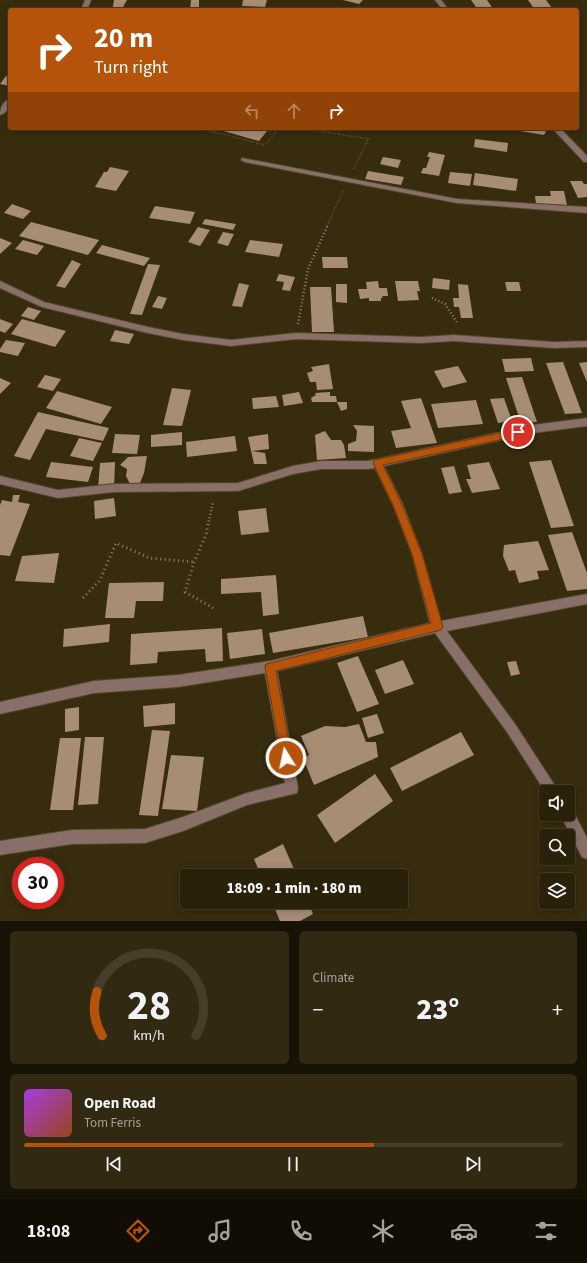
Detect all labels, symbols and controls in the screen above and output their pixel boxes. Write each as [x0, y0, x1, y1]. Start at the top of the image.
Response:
text: 20 m [94, 18, 153, 58]
icon: right [28, 24, 80, 76]
text: Turn right [94, 55, 168, 80]
icon: left [241, 100, 263, 122]
icon: ahead [283, 100, 305, 122]
icon: right [325, 100, 347, 122]
pin [501, 415, 535, 449]
icon: arrive [507, 421, 529, 443]
position arrow [265, 737, 307, 779]
map controls [539, 785, 575, 909]
button: sound [539, 785, 575, 821]
button: search [539, 829, 575, 865]
speed limit sign: 30 [12, 857, 64, 909]
button: layers [539, 873, 575, 909]
text: 18:09 · 1 min · 180 m [227, 878, 361, 899]
text: Climate [313, 969, 354, 987]
text: 28 [127, 975, 171, 1035]
text: 23° [416, 988, 459, 1031]
text: − [313, 994, 323, 1026]
text: + [552, 994, 563, 1026]
text: km/h [133, 1024, 165, 1045]
text: Open Road [84, 1093, 156, 1114]
text: Tom Ferris [84, 1114, 141, 1132]
icon: previous [103, 1153, 125, 1175]
icon: pause [282, 1153, 304, 1175]
icon: next [462, 1153, 484, 1175]
icon: directions [124, 1217, 152, 1245]
icon: music [206, 1217, 234, 1245]
icon: phone [287, 1217, 315, 1245]
icon: climate [369, 1217, 397, 1245]
icon: car [450, 1217, 478, 1245]
icon: filters [532, 1217, 560, 1245]
text: 18:08 [27, 1219, 70, 1244]

